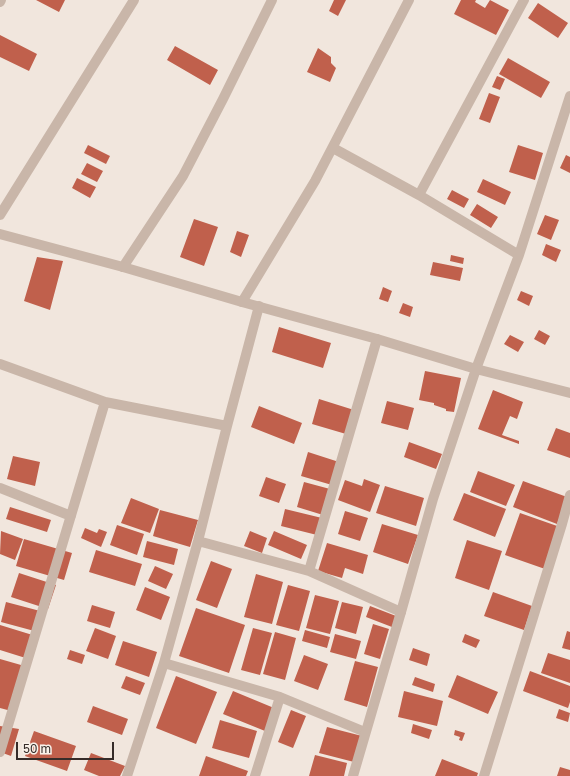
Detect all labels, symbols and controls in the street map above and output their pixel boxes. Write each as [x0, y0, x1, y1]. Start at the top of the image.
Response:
scale bar [18, 734, 116, 760]
text: 50 m [23, 741, 51, 756]

